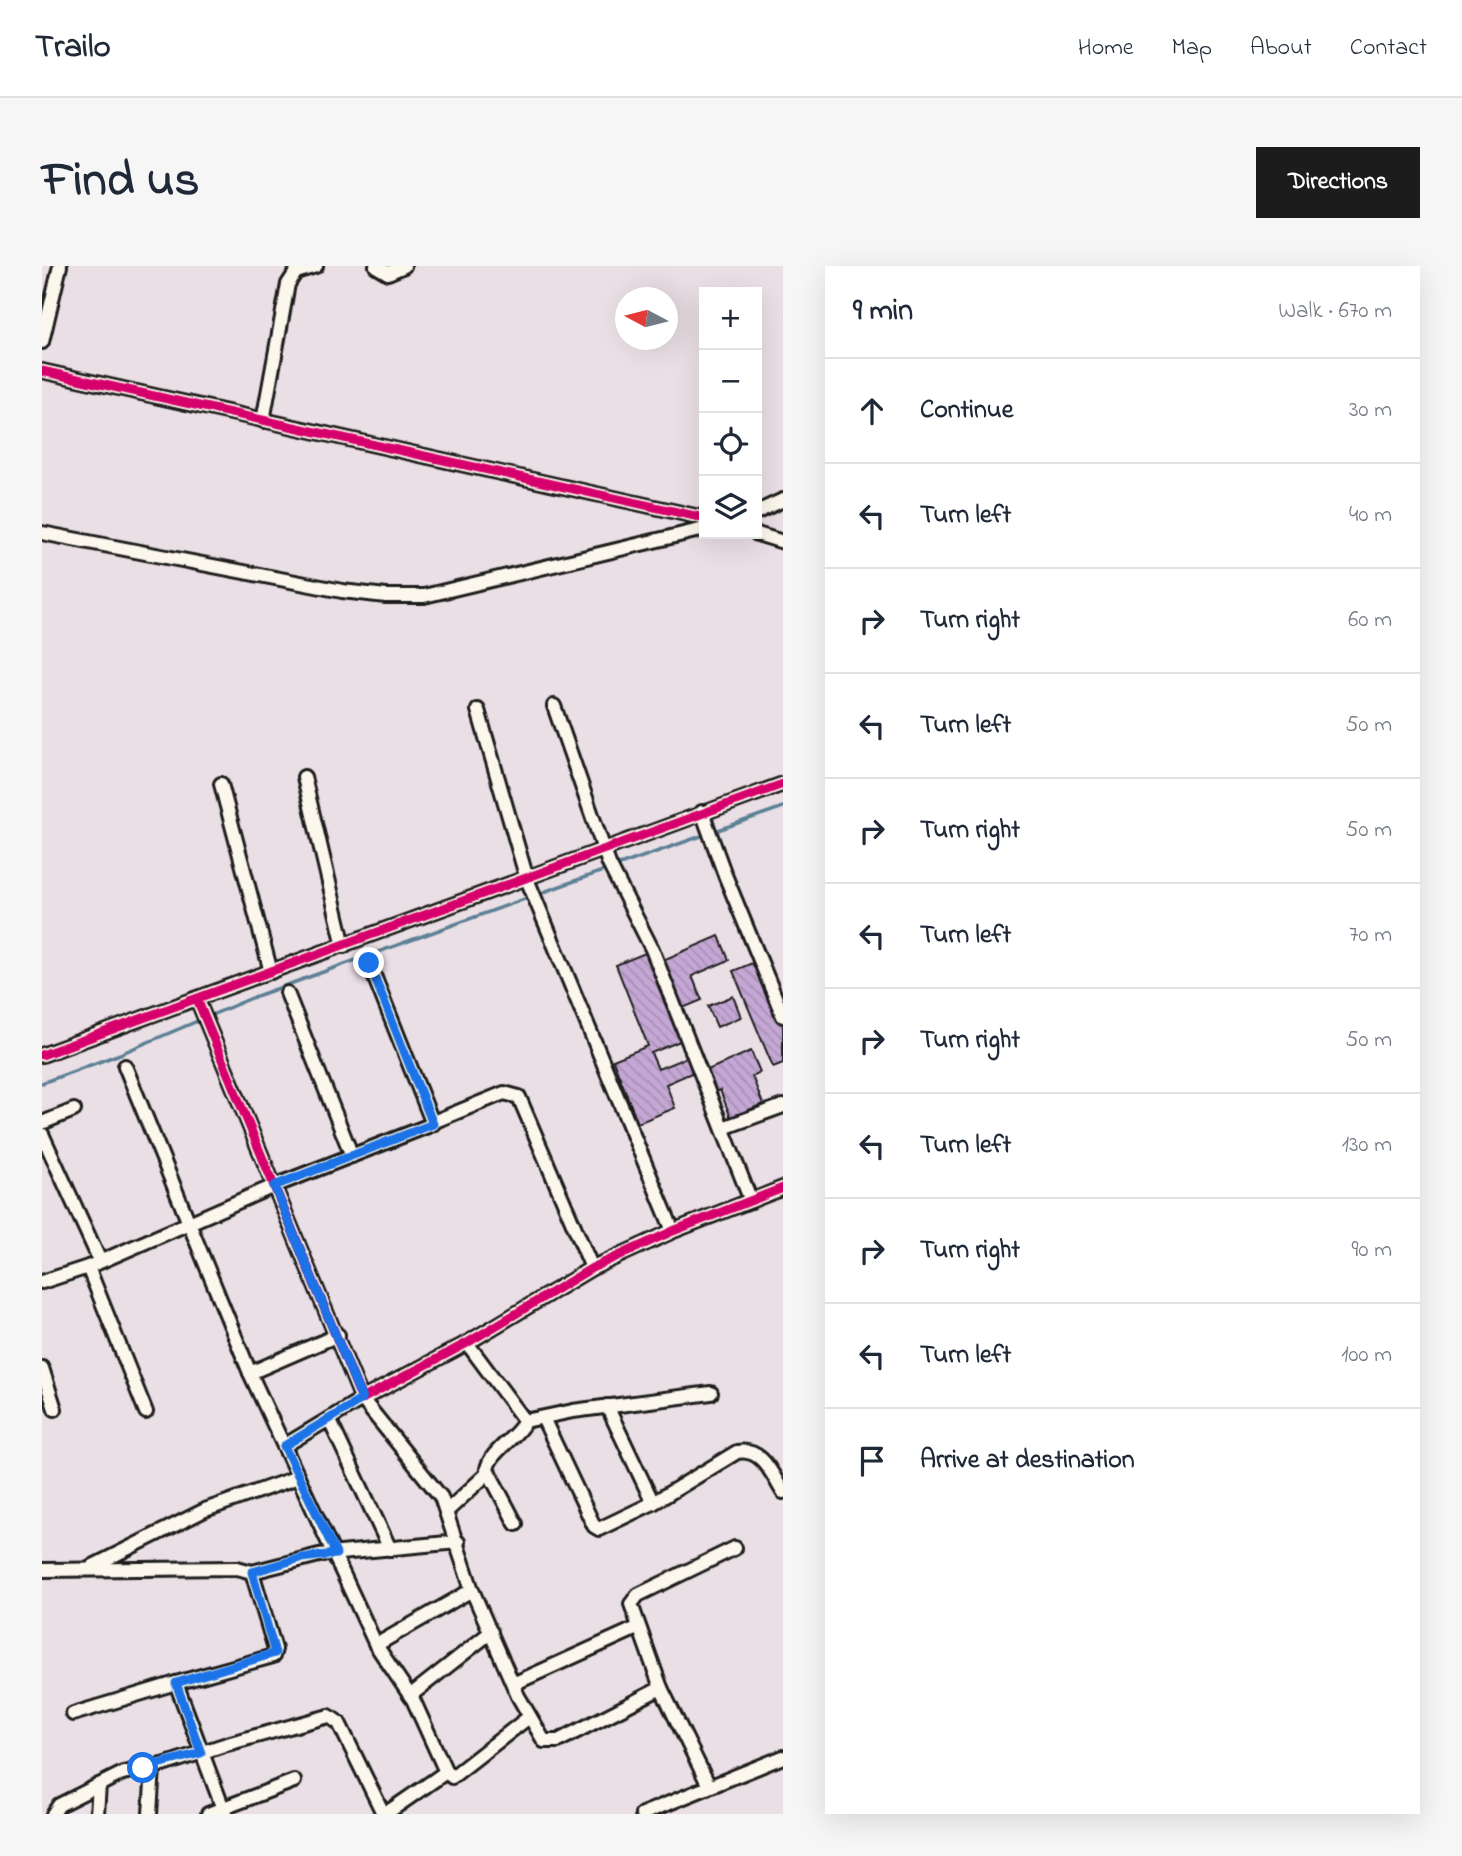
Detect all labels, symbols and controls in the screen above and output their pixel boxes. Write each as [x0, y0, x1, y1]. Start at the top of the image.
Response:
text: Trailo [35, 24, 111, 72]
text: Home [1078, 31, 1134, 66]
text: Map [1172, 31, 1212, 66]
text: About [1250, 31, 1312, 66]
text: Contact [1350, 31, 1427, 66]
text: Find us [42, 146, 199, 218]
button: Directions [1256, 147, 1420, 218]
north arrow [615, 287, 678, 350]
map controls [699, 287, 762, 539]
button: + [699, 287, 762, 350]
text: 9 min [853, 290, 913, 334]
text: Walk · 670 m [1278, 295, 1392, 328]
button: − [699, 350, 762, 413]
icon: ahead [853, 392, 891, 430]
text: Continue [920, 392, 1013, 430]
text: 30 m [1349, 394, 1392, 427]
button: locate [699, 413, 762, 476]
button: layers [699, 476, 762, 539]
icon: left [853, 497, 891, 535]
text: Turn left [920, 497, 1011, 535]
text: 40 m [1349, 499, 1392, 532]
icon: right [853, 602, 891, 640]
text: Turn right [920, 602, 1020, 640]
text: 60 m [1348, 604, 1392, 637]
icon: left [853, 707, 891, 745]
text: Turn left [920, 707, 1011, 745]
text: 50 m [1345, 709, 1392, 742]
icon: right [853, 812, 891, 850]
text: Turn right [920, 812, 1020, 850]
text: 50 m [1345, 814, 1392, 847]
icon: left [853, 917, 891, 955]
text: Turn left [920, 917, 1011, 955]
text: 70 m [1349, 919, 1392, 952]
route end [353, 947, 384, 978]
icon: right [853, 1022, 891, 1060]
text: Turn right [920, 1022, 1020, 1060]
text: 50 m [1345, 1024, 1392, 1057]
icon: left [853, 1127, 891, 1165]
text: Turn left [920, 1127, 1011, 1165]
text: 130 m [1342, 1129, 1392, 1162]
icon: right [853, 1232, 891, 1270]
text: Turn right [920, 1232, 1020, 1270]
text: 90 m [1352, 1234, 1392, 1267]
icon: left [853, 1337, 891, 1375]
text: Turn left [920, 1337, 1011, 1375]
text: 100 m [1341, 1339, 1392, 1372]
icon: arrive [853, 1442, 891, 1480]
text: Arrive at destination [920, 1442, 1135, 1480]
route start [127, 1752, 158, 1783]

